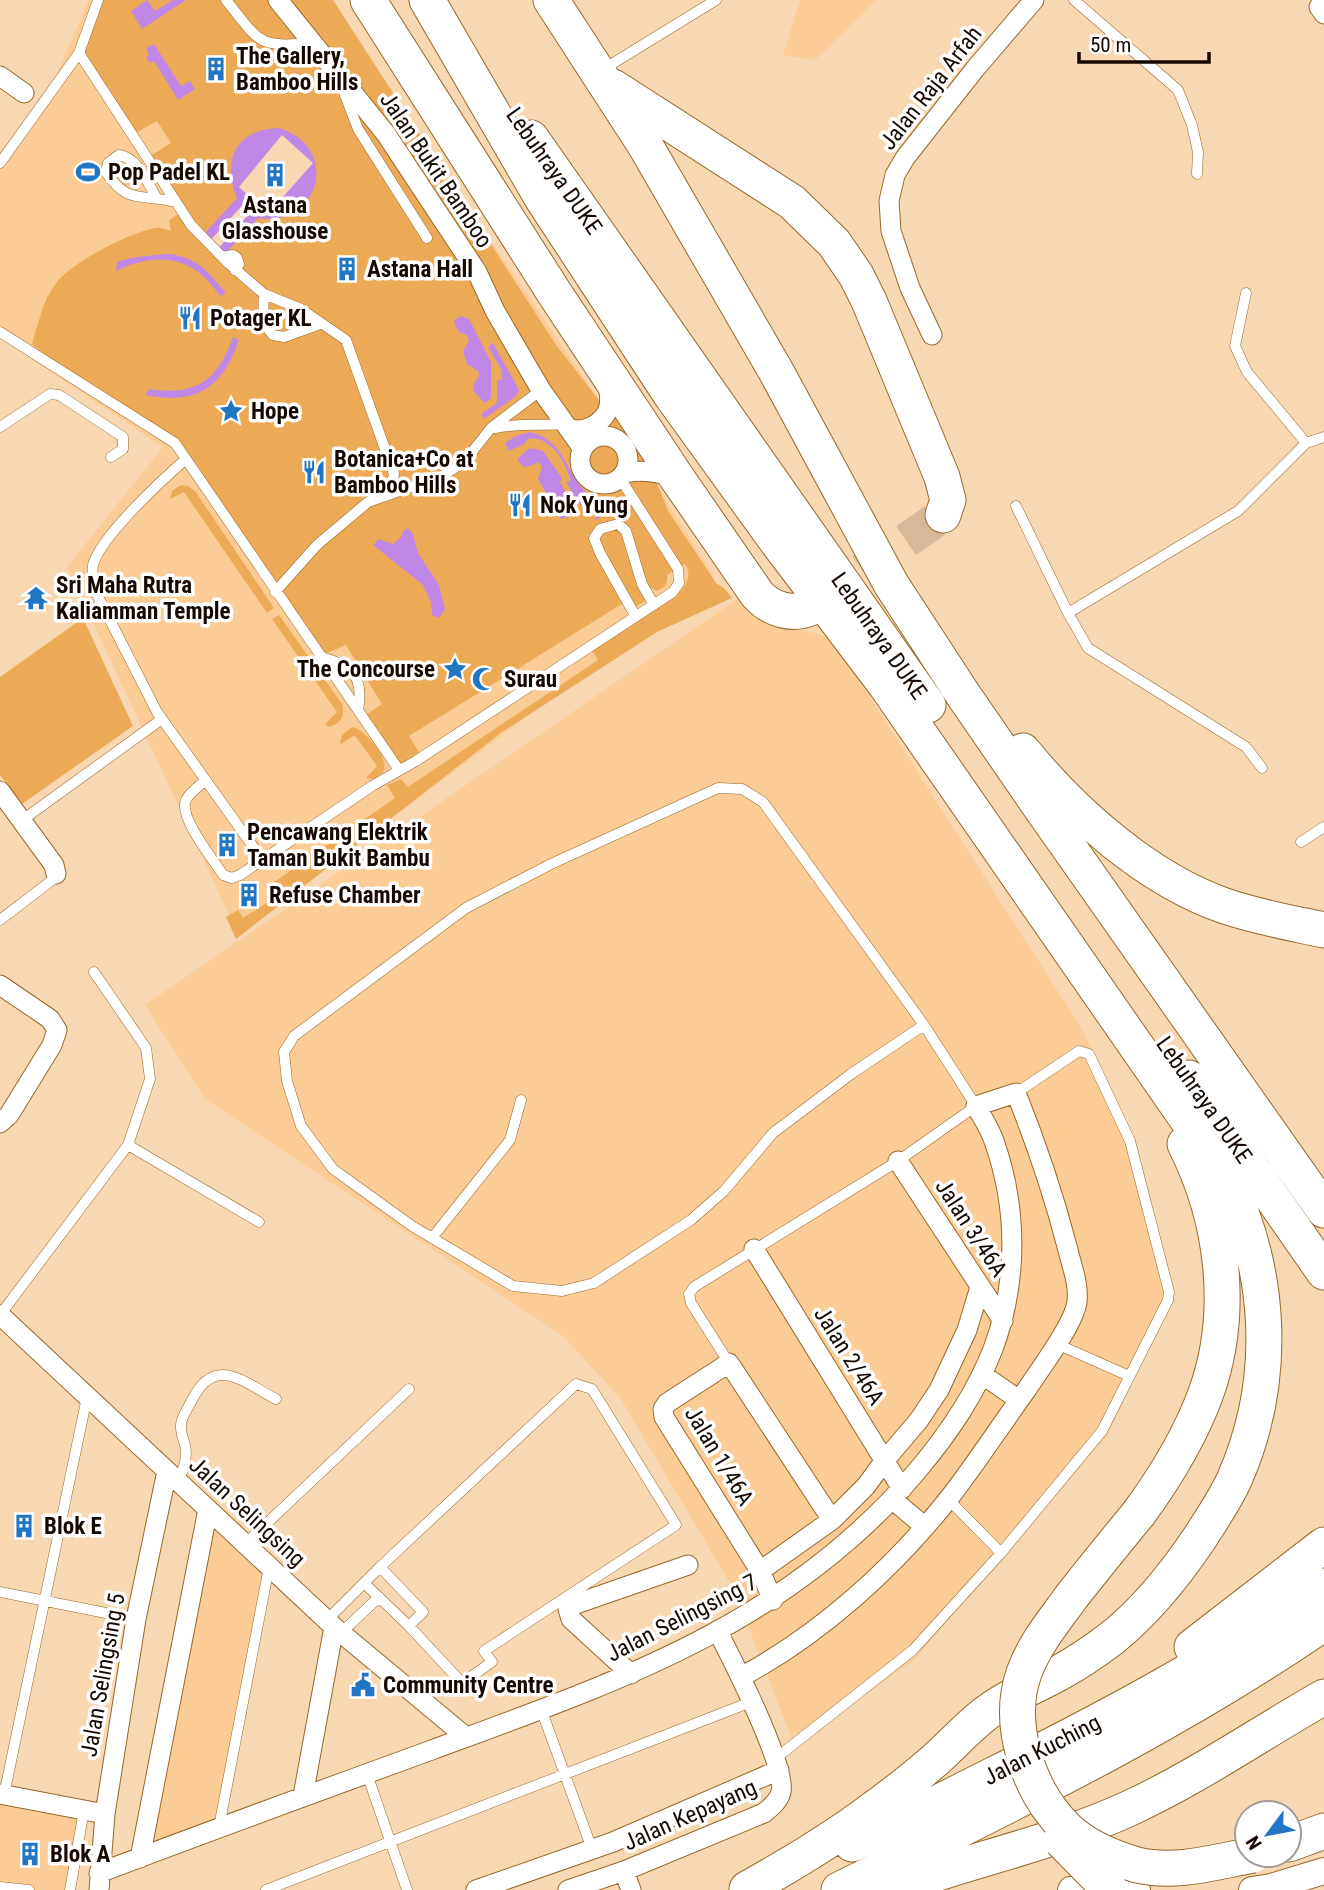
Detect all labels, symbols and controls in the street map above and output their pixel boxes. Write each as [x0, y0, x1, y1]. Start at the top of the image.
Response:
street label: Jalan Raja Arfah [874, 21, 988, 155]
scale bar [1079, 21, 1208, 65]
text: 50 m [1090, 33, 1131, 57]
place label: The Gallery, Bamboo Hills [236, 43, 358, 96]
building icon: The Gallery, Bamboo Hills [202, 55, 230, 83]
street label: Jalan Bukit Bamboo [374, 87, 498, 253]
street label: Lebuhraya DUKE [500, 102, 608, 240]
sports icon: Pop Padel KL [74, 158, 102, 186]
place label: Pop Padel KL [108, 159, 230, 186]
building icon: Astana Glasshouse [261, 161, 289, 189]
place label: Astana Glasshouse [222, 192, 328, 245]
building icon: Astana Hall [333, 255, 361, 283]
place label: Astana Hall [367, 256, 473, 283]
restaurant icon: Potager KL [176, 304, 204, 332]
place label: Potager KL [210, 305, 312, 332]
place icon: Hope [217, 397, 245, 425]
place label: Hope [251, 398, 299, 425]
place label: Botanica+Co at Bamboo Hills [334, 446, 473, 499]
restaurant icon: Botanica+Co at Bamboo Hills [300, 458, 328, 486]
restaurant icon: Nok Yung [506, 491, 534, 519]
place label: Nok Yung [540, 492, 628, 519]
street label: Lebuhraya DUKE [825, 567, 933, 705]
place label: Sri Maha Rutra Kaliamman Temple [56, 572, 231, 625]
temple icon: Sri Maha Rutra Kaliamman Temple [22, 584, 50, 612]
place icon: The Concourse [441, 655, 469, 683]
place label: The Concourse [297, 656, 435, 683]
mosque icon: Surau [470, 665, 498, 693]
place label: Surau [504, 666, 557, 693]
place label: Pencawang Elektrik Taman Bukit Bambu [247, 819, 430, 872]
building icon: Pencawang Elektrik Taman Bukit Bambu [213, 831, 241, 859]
building icon: Refuse Chamber [235, 881, 263, 909]
place label: Refuse Chamber [269, 882, 421, 909]
street label: Lebuhraya DUKE [1150, 1031, 1258, 1169]
street label: Jalan 3/46A [930, 1174, 1012, 1282]
street label: Jalan 2/46A [808, 1302, 890, 1410]
street label: Jalan 1/46A [679, 1402, 759, 1510]
street label: Jalan Selingsing [183, 1451, 311, 1573]
building icon: Blok E [10, 1512, 38, 1540]
place label: Blok E [44, 1513, 102, 1540]
street label: Jalan Selingsing 7 [602, 1568, 762, 1668]
street label: Jalan Selingsing 5 [75, 1591, 131, 1759]
public building icon: Community Centre [349, 1671, 377, 1699]
place label: Community Centre [383, 1672, 554, 1699]
street label: Jalan Kuching [979, 1709, 1105, 1791]
street label: Jalan Kepayang [619, 1774, 761, 1856]
north arrow [1233, 1799, 1303, 1869]
text: N [1241, 1832, 1267, 1854]
building icon: Blok A [16, 1840, 44, 1868]
place label: Blok A [50, 1841, 110, 1868]

